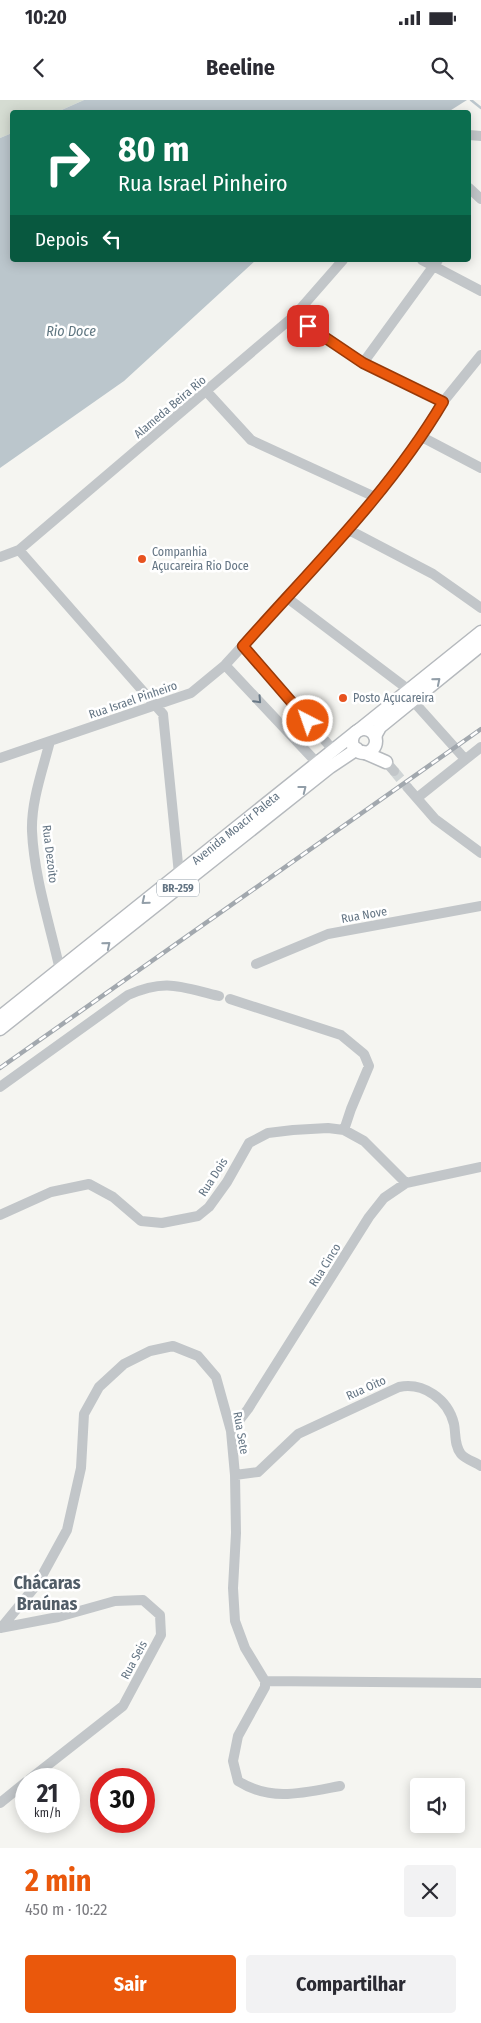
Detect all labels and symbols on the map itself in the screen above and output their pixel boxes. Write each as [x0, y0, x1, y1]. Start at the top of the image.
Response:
pin [287, 305, 329, 347]
water label: Rio Doce [46, 323, 96, 340]
street label: Alameda Beira Rio [131, 373, 209, 441]
place label: Companhia Açucareira Rio Doce [152, 545, 249, 573]
marker: Companhia Açucareira Rio Doce [136, 553, 148, 565]
street label: Rua Israel Pinheiro [87, 678, 179, 722]
one-way arrow [431, 678, 440, 686]
place label: Posto Açucareira [353, 691, 434, 705]
marker: Posto Açucareira [337, 692, 349, 704]
one-way arrow [252, 694, 261, 703]
position arrow [281, 694, 333, 746]
one-way arrow [297, 786, 307, 795]
street label: Avenida Moacir Paleta [189, 789, 282, 868]
street label: Rua Dezoito [39, 824, 61, 884]
road number: BR-259 [157, 880, 199, 896]
one-way arrow [141, 895, 151, 904]
street label: Rua Nove [340, 904, 388, 926]
one-way arrow [101, 942, 110, 950]
street label: Rua Dois [195, 1155, 231, 1199]
street label: Rua Cinco [306, 1241, 344, 1289]
street label: Rua Oito [344, 1373, 388, 1403]
street label: Rua Sete [230, 1411, 252, 1455]
district label: Chácaras Braúnas [13, 1572, 81, 1615]
street label: Rua Seis [118, 1638, 150, 1682]
speed limit sign: 30 [90, 1768, 155, 1833]

